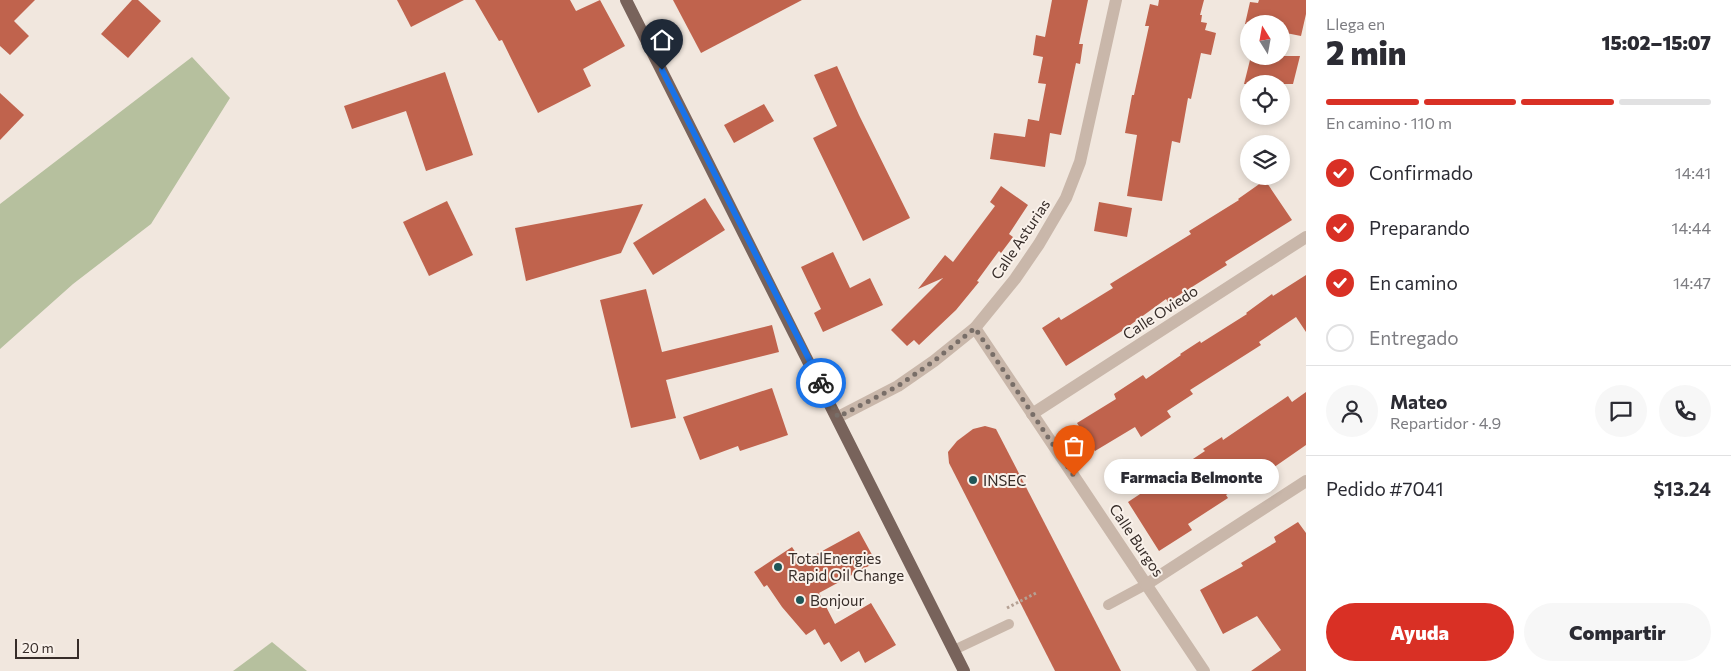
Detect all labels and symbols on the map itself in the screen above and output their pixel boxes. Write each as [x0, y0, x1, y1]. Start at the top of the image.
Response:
north arrow [1240, 15, 1290, 65]
pin [641, 19, 683, 70]
street label: Calle Asturias [987, 195, 1053, 282]
street label: Calle Oviedo [1119, 281, 1201, 343]
courier [796, 358, 846, 408]
pin [1053, 425, 1095, 476]
callout: Farmacia Belmonte [1104, 458, 1279, 494]
place label: INSEC [983, 471, 1026, 489]
marker: INSEC [967, 474, 979, 486]
street label: Calle Burgos [1106, 500, 1168, 580]
place label: TotalEnergies Rapid Oil Change [788, 549, 904, 584]
marker: TotalEnergies Rapid Oil Change [772, 561, 784, 573]
place label: Bonjour [810, 591, 864, 609]
marker: Bonjour [794, 594, 806, 606]
scale bar [15, 636, 79, 659]

